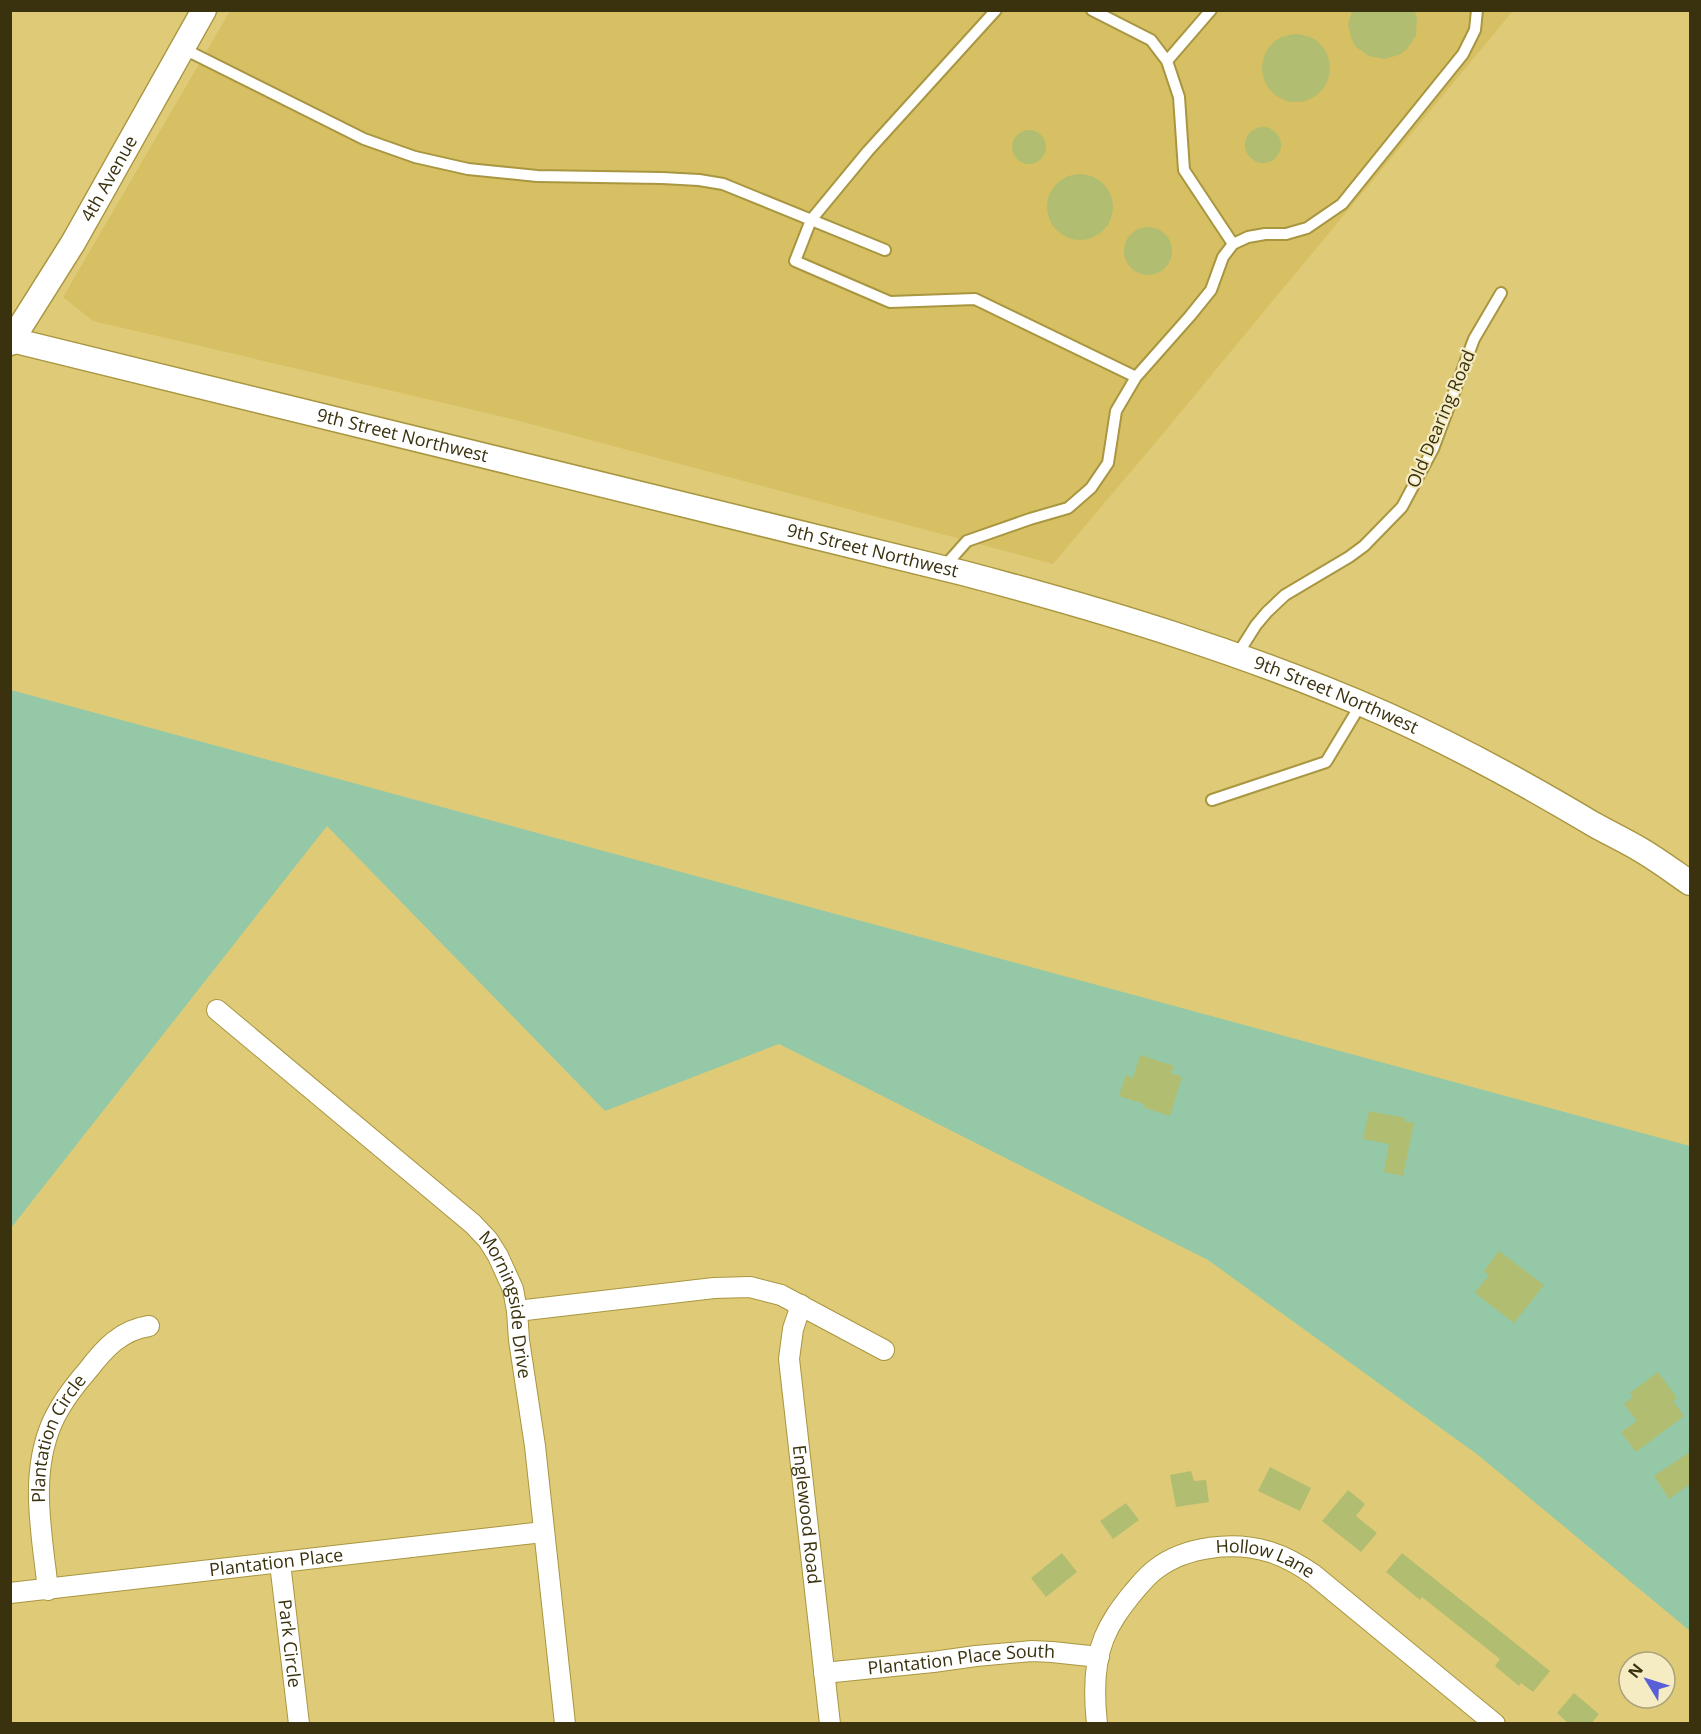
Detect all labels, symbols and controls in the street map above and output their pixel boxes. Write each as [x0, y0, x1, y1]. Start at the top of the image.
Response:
street label: 4th Avenue [75, 131, 142, 226]
street label: Old Dearing Road [1400, 346, 1480, 491]
street label: 9th Street Northwest [314, 402, 491, 467]
street label: 9th Street Northwest [785, 517, 961, 582]
street label: 9th Street Northwest [1251, 650, 1423, 739]
street label: Morningside Drive [474, 1225, 538, 1380]
street label: Plantation Circle [26, 1369, 91, 1503]
street label: Englewood Road [788, 1444, 827, 1585]
street label: Hollow Lane [1215, 1533, 1320, 1583]
street label: Plantation Place [208, 1542, 344, 1581]
street label: Park Circle [273, 1598, 308, 1689]
street label: Plantation Place South [866, 1638, 1056, 1680]
north arrow [1617, 1650, 1677, 1710]
text: N [1623, 1659, 1648, 1683]

